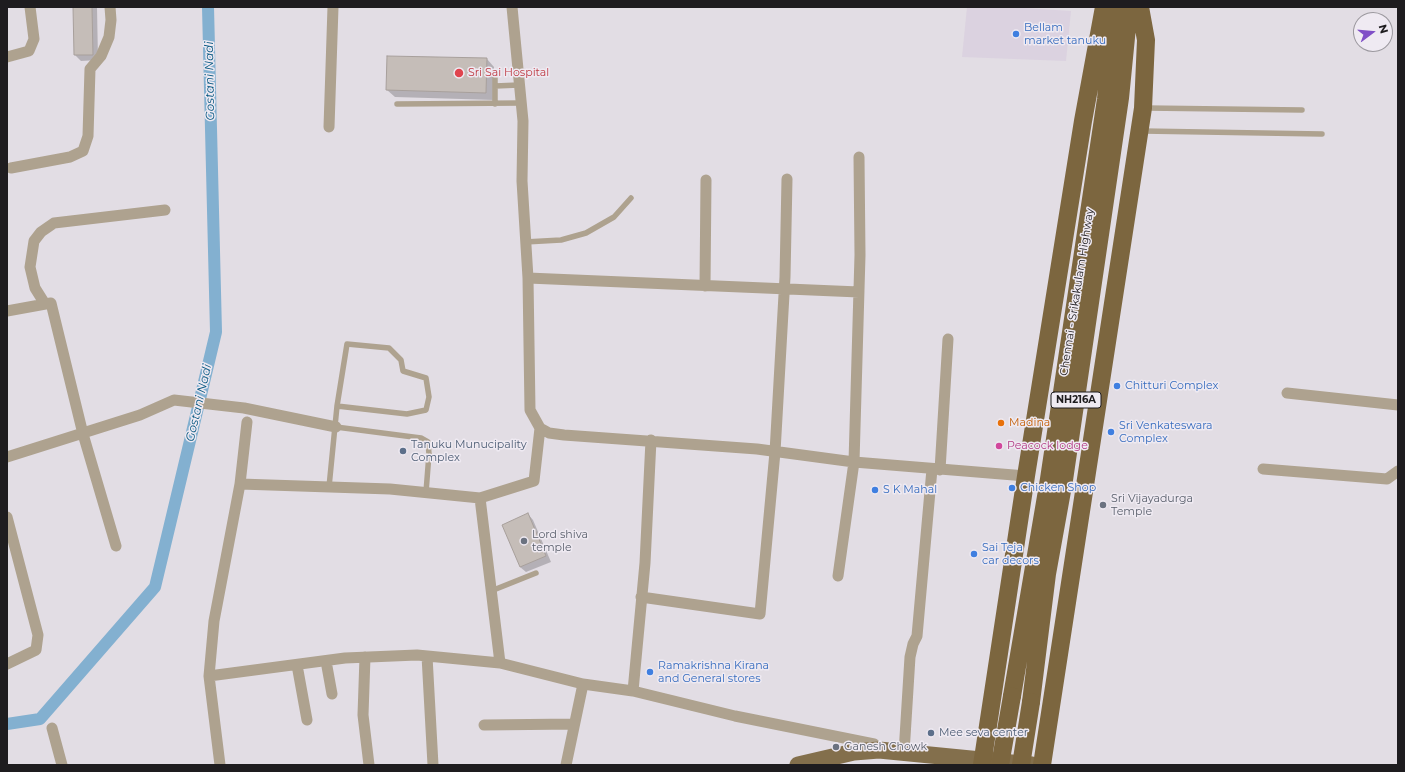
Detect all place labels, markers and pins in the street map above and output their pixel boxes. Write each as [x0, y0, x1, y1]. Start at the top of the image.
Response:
place label: Bellam market tanuku [1024, 21, 1106, 47]
marker: Bellam market tanuku [1011, 29, 1021, 39]
place label: Sri Sai Hospital [468, 66, 549, 80]
marker: Sri Sai Hospital [453, 67, 465, 79]
place label: Chitturi Complex [1125, 379, 1218, 393]
marker: Chitturi Complex [1112, 381, 1122, 391]
place label: Madina [1009, 416, 1050, 430]
marker: Madina [996, 418, 1006, 428]
place label: Sri Venkateswara Complex [1119, 419, 1213, 445]
marker: Sri Venkateswara Complex [1106, 427, 1116, 437]
place label: Tanuku Munucipality Complex [411, 438, 527, 464]
place label: Peacock lodge [1007, 439, 1088, 453]
marker: Peacock lodge [994, 441, 1004, 451]
marker: Tanuku Munucipality Complex [398, 446, 408, 456]
place label: Chicken Shop [1020, 481, 1096, 495]
place label: S K Mahal [883, 483, 937, 497]
marker: Chicken Shop [1007, 483, 1017, 493]
marker: S K Mahal [870, 485, 880, 495]
place label: Sri Vijayadurga Temple [1111, 492, 1193, 518]
marker: Sri Vijayadurga Temple [1098, 500, 1108, 510]
place label: Lord shiva temple [532, 528, 588, 554]
marker: Lord shiva temple [519, 536, 529, 546]
place label: Sai Teja car decors [982, 541, 1039, 567]
marker: Sai Teja car decors [969, 549, 979, 559]
place label: Ramakrishna Kirana and General stores [658, 659, 769, 685]
marker: Ramakrishna Kirana and General stores [645, 667, 655, 677]
place label: Mee seva center [939, 726, 1028, 740]
marker: Mee seva center [926, 728, 936, 738]
place label: Ganesh Chowk [844, 740, 927, 754]
marker: Ganesh Chowk [831, 742, 841, 752]

